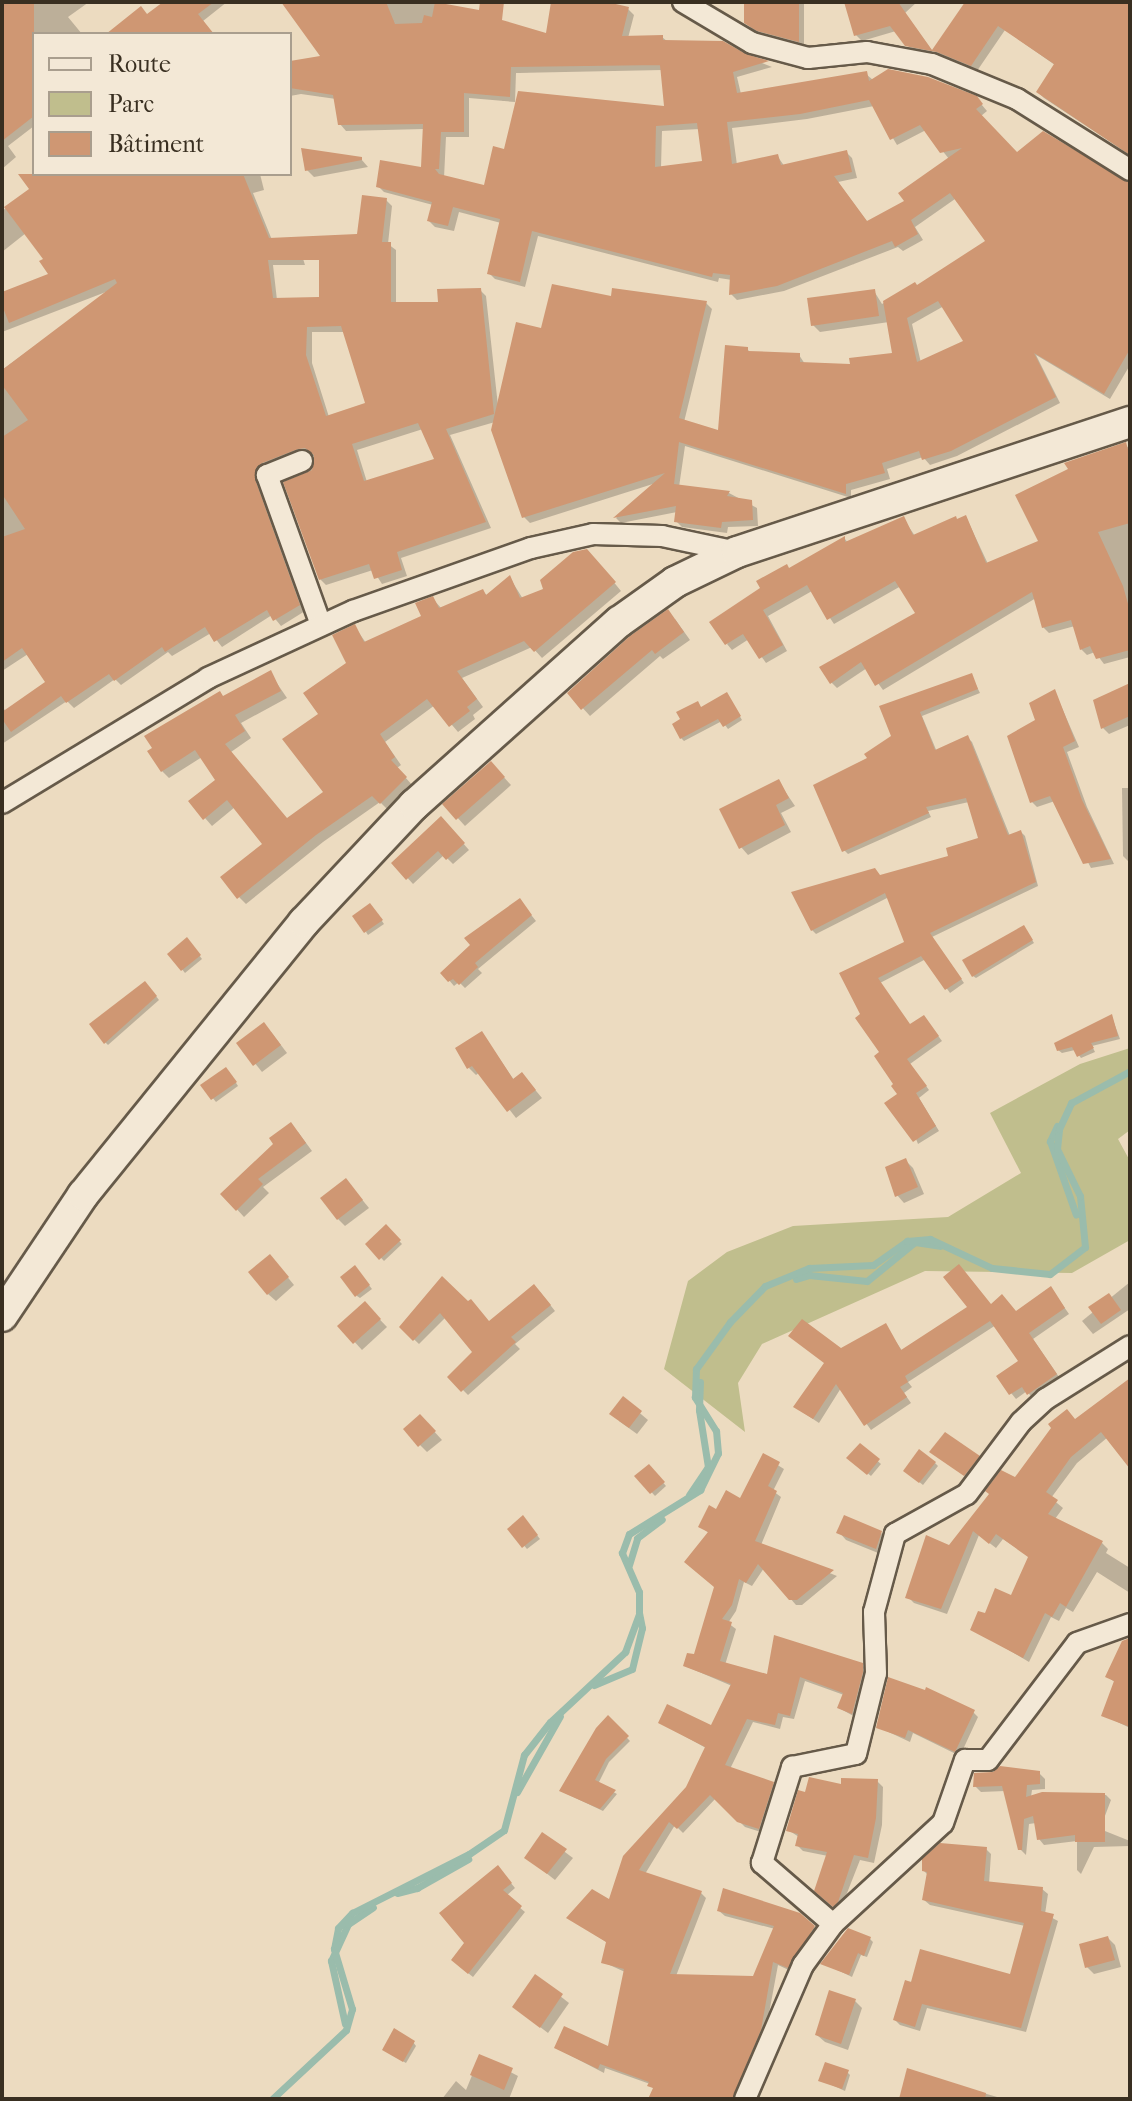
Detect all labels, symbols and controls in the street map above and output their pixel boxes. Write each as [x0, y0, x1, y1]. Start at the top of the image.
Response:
legend [32, 32, 292, 176]
text: Route [108, 50, 171, 78]
text: Parc [108, 90, 154, 118]
text: Bâtiment [108, 130, 204, 158]

